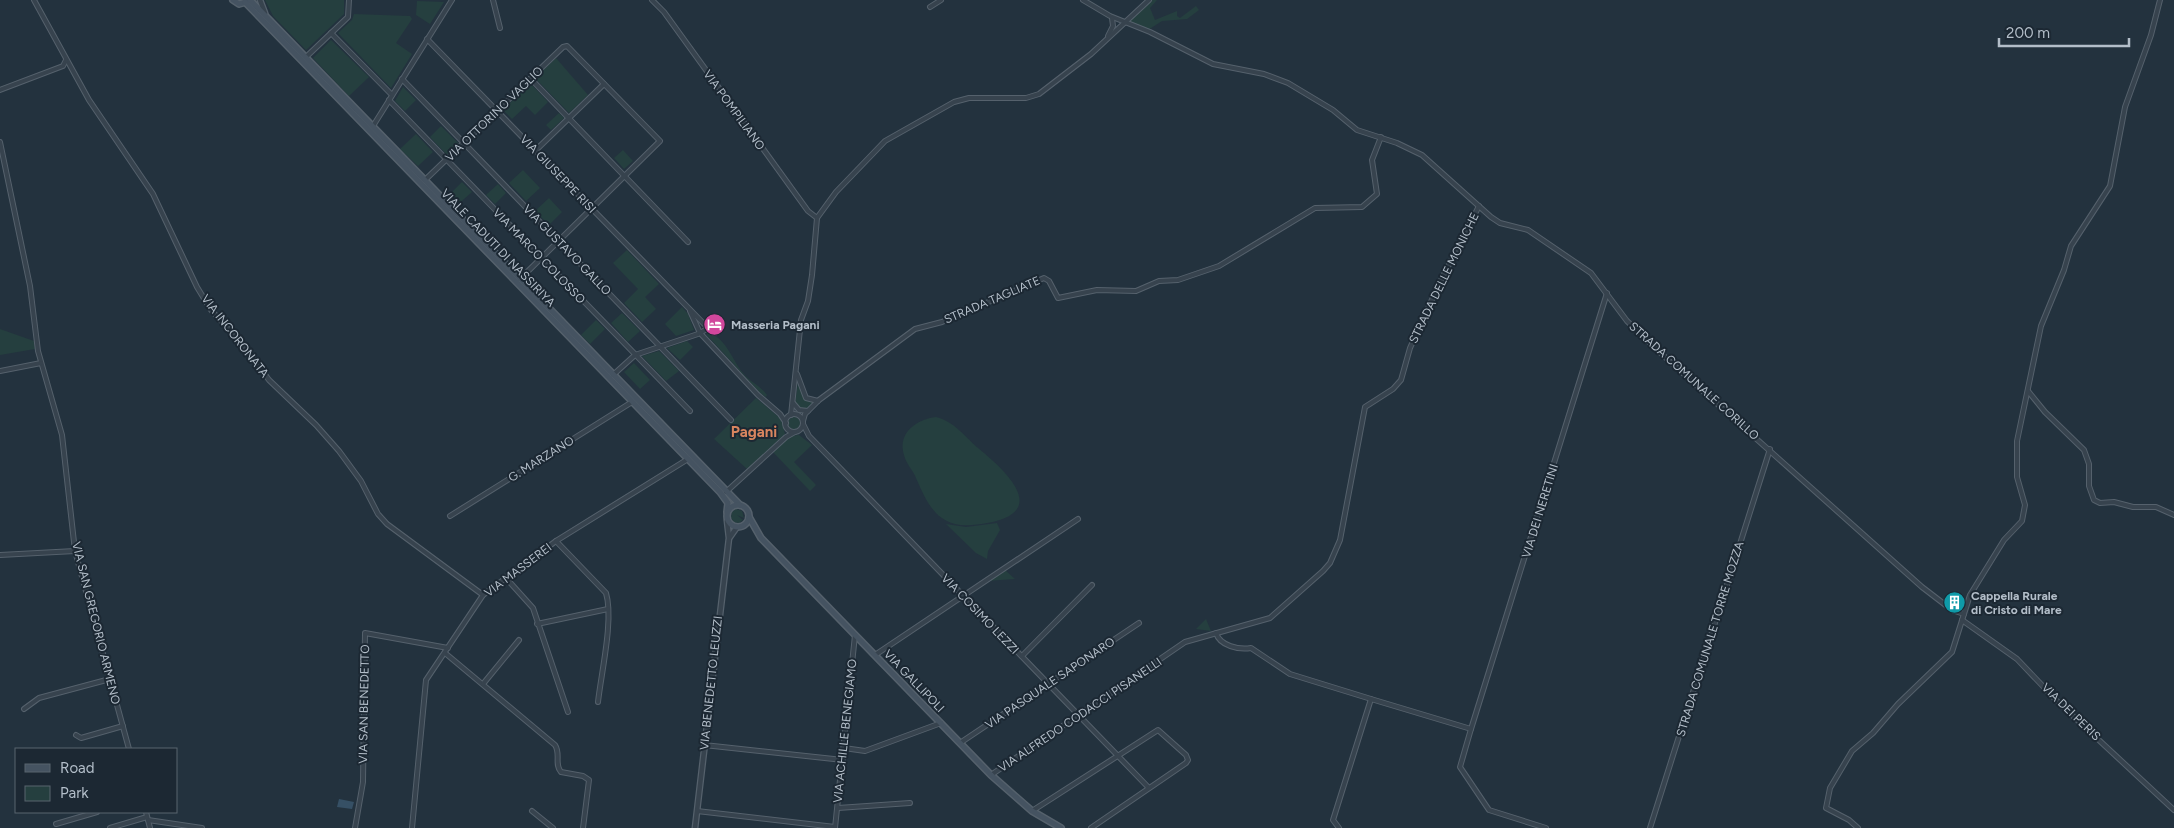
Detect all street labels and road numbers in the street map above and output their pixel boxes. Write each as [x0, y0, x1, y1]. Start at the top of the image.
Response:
street label: VIA OTTORINO VAGLIO [442, 64, 546, 164]
street label: VIA POMPILIANO [700, 67, 768, 153]
street label: VIA GIUSEPPE RISI [517, 132, 599, 216]
street label: VIALE CADUTI DI NASSIRIYA [438, 186, 558, 310]
street label: VIA GUSTAVO GALLO [520, 202, 614, 298]
street label: VIA MARCO COLOSSO [490, 206, 588, 306]
street label: STRADA DELLE MONICHE [1406, 210, 1482, 346]
street label: STRADA TAGLIATE [942, 273, 1042, 327]
street label: VIA INCORONATA [198, 292, 272, 380]
street label: STRADA COMUNALE CORILLO [1626, 319, 1762, 443]
street label: G. MARZANO [506, 433, 576, 485]
street label: VIA DEI NERETINI [1519, 462, 1561, 560]
street label: VIA SAN GREGORIO ARMENO [69, 540, 123, 706]
street label: VIA MASSEREI [482, 540, 554, 600]
street label: STRADA COMUNALE TORRE MOZZA [1674, 540, 1746, 738]
street label: VIA COSIMO LEZZI [938, 571, 1022, 657]
street label: VIA BENEDETTO LEUZZI [697, 615, 725, 751]
street label: VIA PASQUALE SAPONARO [983, 634, 1117, 732]
street label: VIA SAN BENEDETTO [356, 644, 372, 764]
street label: VIA GALLIPOLI [881, 647, 947, 715]
street label: VIA ALFREDO CODACCI PISANELLI [996, 655, 1164, 775]
street label: VIA ACHILLE BENEGIAMO [830, 658, 860, 804]
street label: VIA DEI PERIS [2039, 680, 2103, 744]

